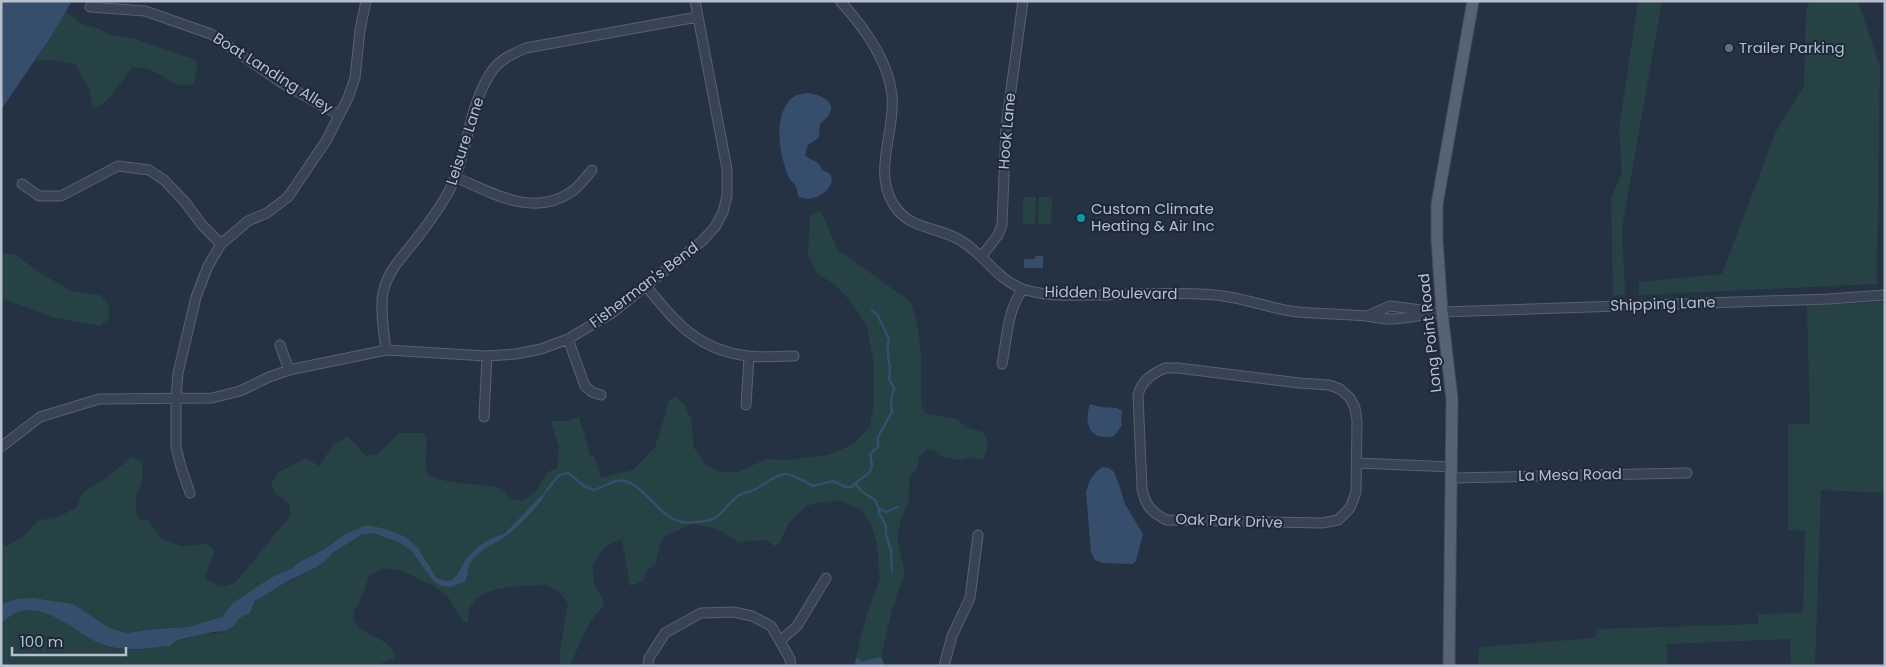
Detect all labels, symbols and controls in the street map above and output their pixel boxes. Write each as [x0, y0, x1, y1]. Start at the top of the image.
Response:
street label: Boat Landing Alley [209, 27, 338, 118]
place label: Trailer Parking [1739, 37, 1845, 58]
marker: Trailer Parking [1723, 42, 1735, 54]
street label: Hook Lane [993, 92, 1020, 170]
street label: Leisure Lane [440, 94, 489, 188]
place label: Custom Climate Heating & Air Inc [1091, 198, 1215, 236]
marker: Custom Climate Heating & Air Inc [1075, 212, 1087, 224]
street label: Fisherman's Bend [585, 237, 702, 332]
street label: Long Point Road [1413, 272, 1446, 394]
street label: Hidden Boulevard [1044, 281, 1178, 304]
street label: Shipping Lane [1610, 291, 1716, 316]
street label: La Mesa Road [1518, 463, 1622, 486]
street label: Oak Park Drive [1175, 508, 1283, 533]
scale bar [12, 624, 126, 656]
text: 100 m [20, 631, 63, 652]

